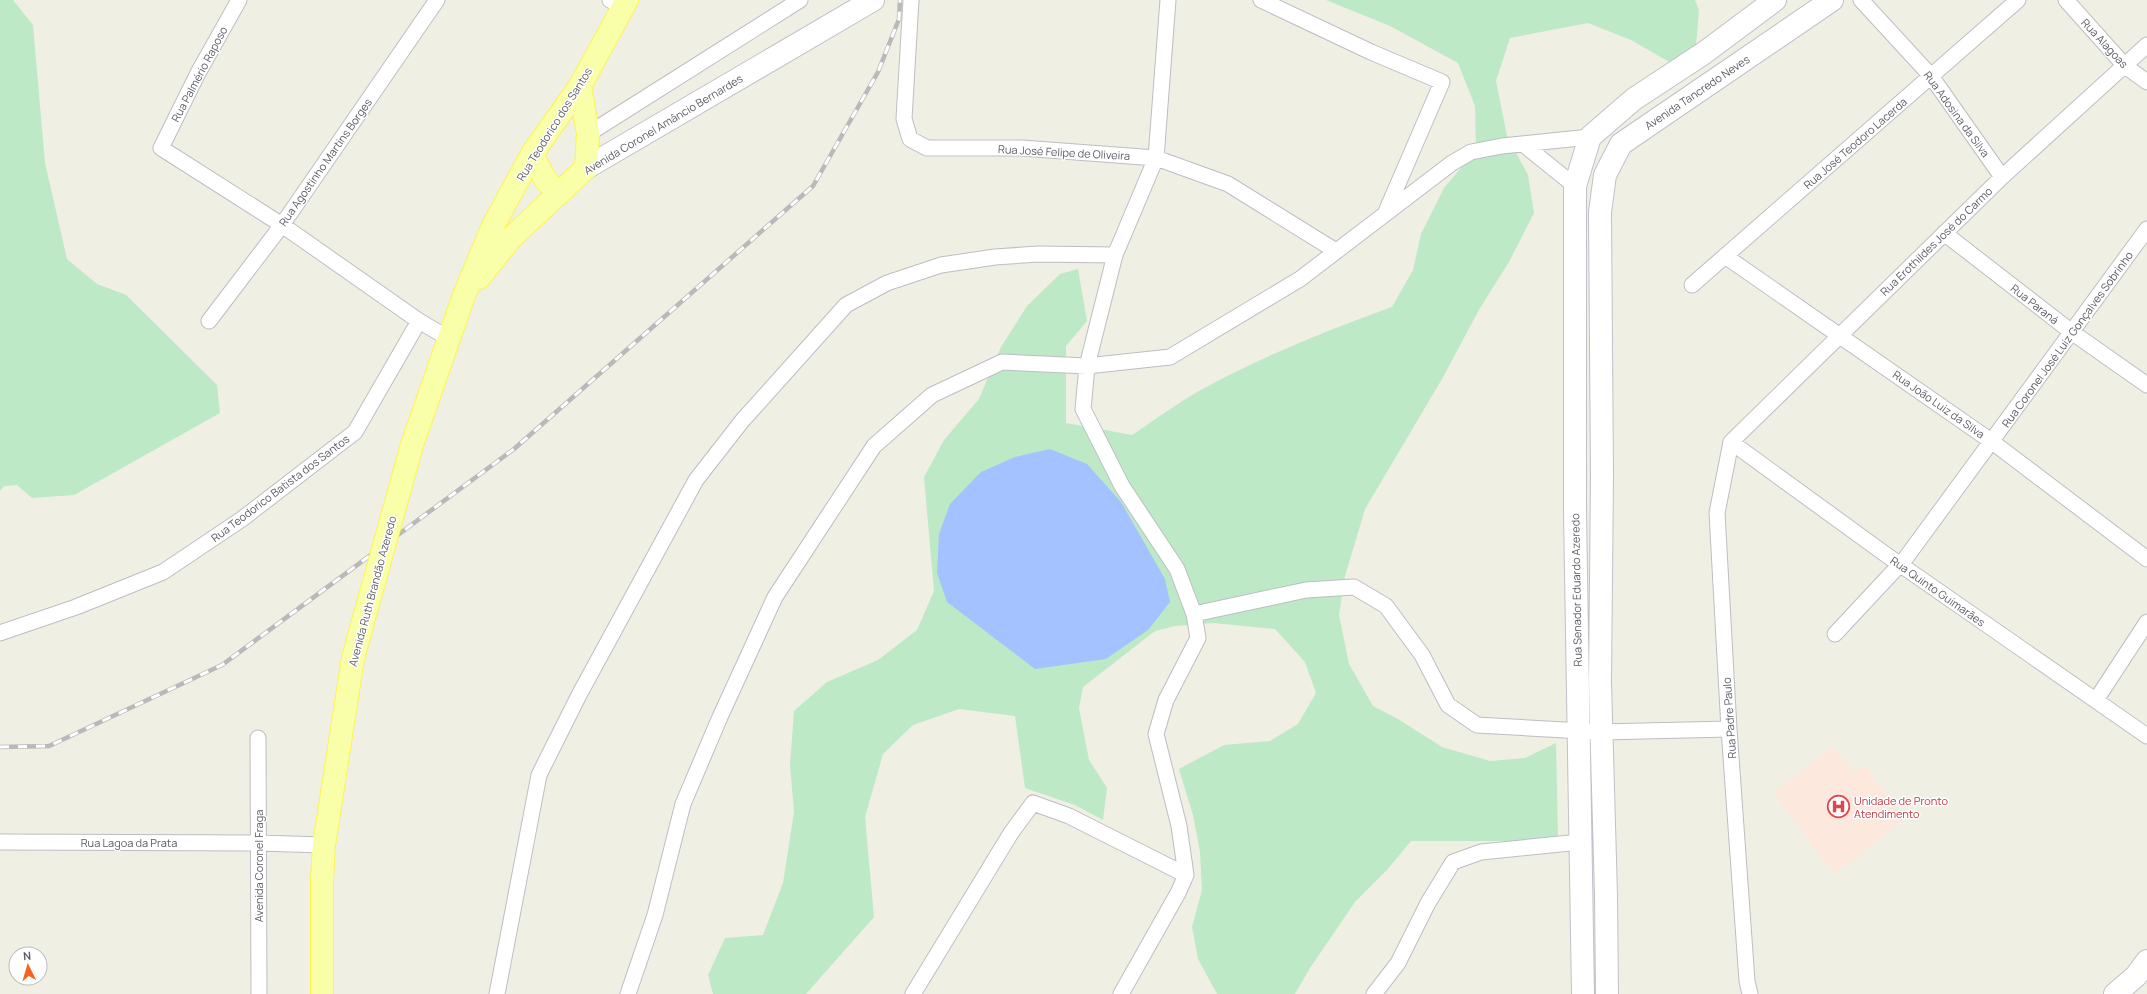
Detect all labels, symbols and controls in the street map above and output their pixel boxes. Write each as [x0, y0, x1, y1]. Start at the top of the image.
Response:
street label: Rua Alagoas [2078, 15, 2132, 71]
street label: Rua Palmério Raposo [167, 23, 231, 124]
street label: Avenida Tancredo Neves [1642, 51, 1753, 133]
street label: Rua Teodorico dos Santos [513, 64, 595, 184]
street label: Rua Adosina da Silva [1921, 68, 1993, 160]
street label: Avenida Coronel Amâncio Bernardes [581, 70, 745, 178]
street label: Rua José Teodoro Lacerda [1800, 94, 1910, 192]
street label: Rua Agostinho Martins Borges [275, 95, 375, 229]
street label: Rua José Felipe de Oliveira [998, 141, 1130, 163]
street label: Rua Erothildes José do Carmo [1877, 183, 1996, 299]
street label: Rua Coronel José Luiz Gonçalves Sobrinho [1998, 248, 2136, 430]
street label: Rua Paraná [2008, 281, 2062, 327]
street label: Rua João Luiz da Silva [1890, 367, 1988, 441]
street label: Rua Teodorico Batista dos Santos [208, 431, 352, 545]
street label: Rua Senador Eduardo Azeredo [1567, 513, 1585, 667]
street label: Avenida Ruth Brandão Azeredo [345, 514, 399, 668]
street label: Rua Quinto Guimarães [1888, 553, 1989, 630]
street label: Rua Padre Paulo [1719, 676, 1739, 759]
hospital icon: Unidade de Pronto Atendimento [1826, 793, 1852, 819]
place label: Unidade de Pronto Atendimento [1854, 793, 1948, 821]
street label: Avenida Coronel Fraga [251, 810, 266, 922]
street label: Rua Lagoa da Prata [81, 835, 177, 850]
north arrow [8, 946, 48, 986]
text: N [22, 948, 32, 963]

